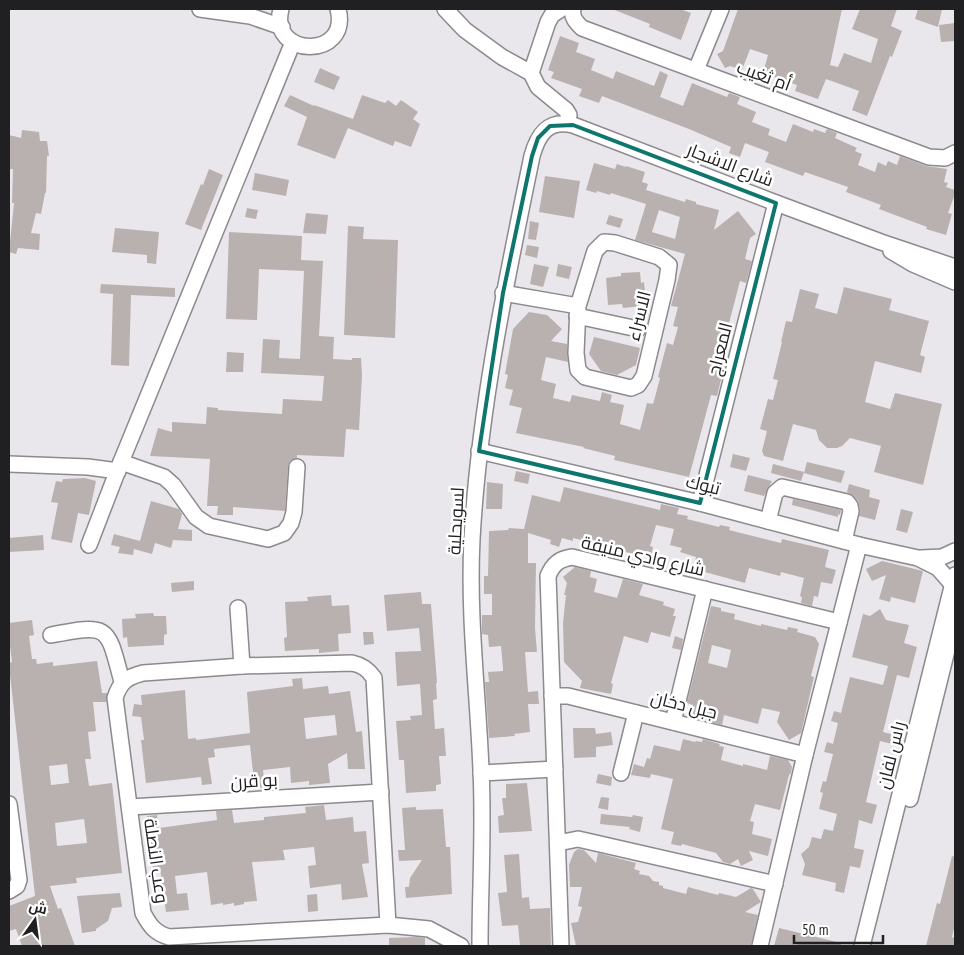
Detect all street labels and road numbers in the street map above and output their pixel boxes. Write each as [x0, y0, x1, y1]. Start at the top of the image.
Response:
street label: أم ثغيب [733, 55, 795, 97]
street label: شارع الاشجار [682, 137, 777, 192]
street label: الاسراء [621, 288, 656, 343]
street label: المعراج [702, 320, 738, 378]
street label: تبوك [684, 469, 723, 500]
street label: لسويحلية [442, 487, 469, 555]
street label: شارع وادي منيفة [578, 530, 707, 584]
street label: جبل دخان [649, 685, 720, 724]
street label: راس لفان [871, 719, 910, 791]
street label: بو قرن [230, 768, 278, 793]
street label: وعب النصلة [139, 817, 174, 905]

